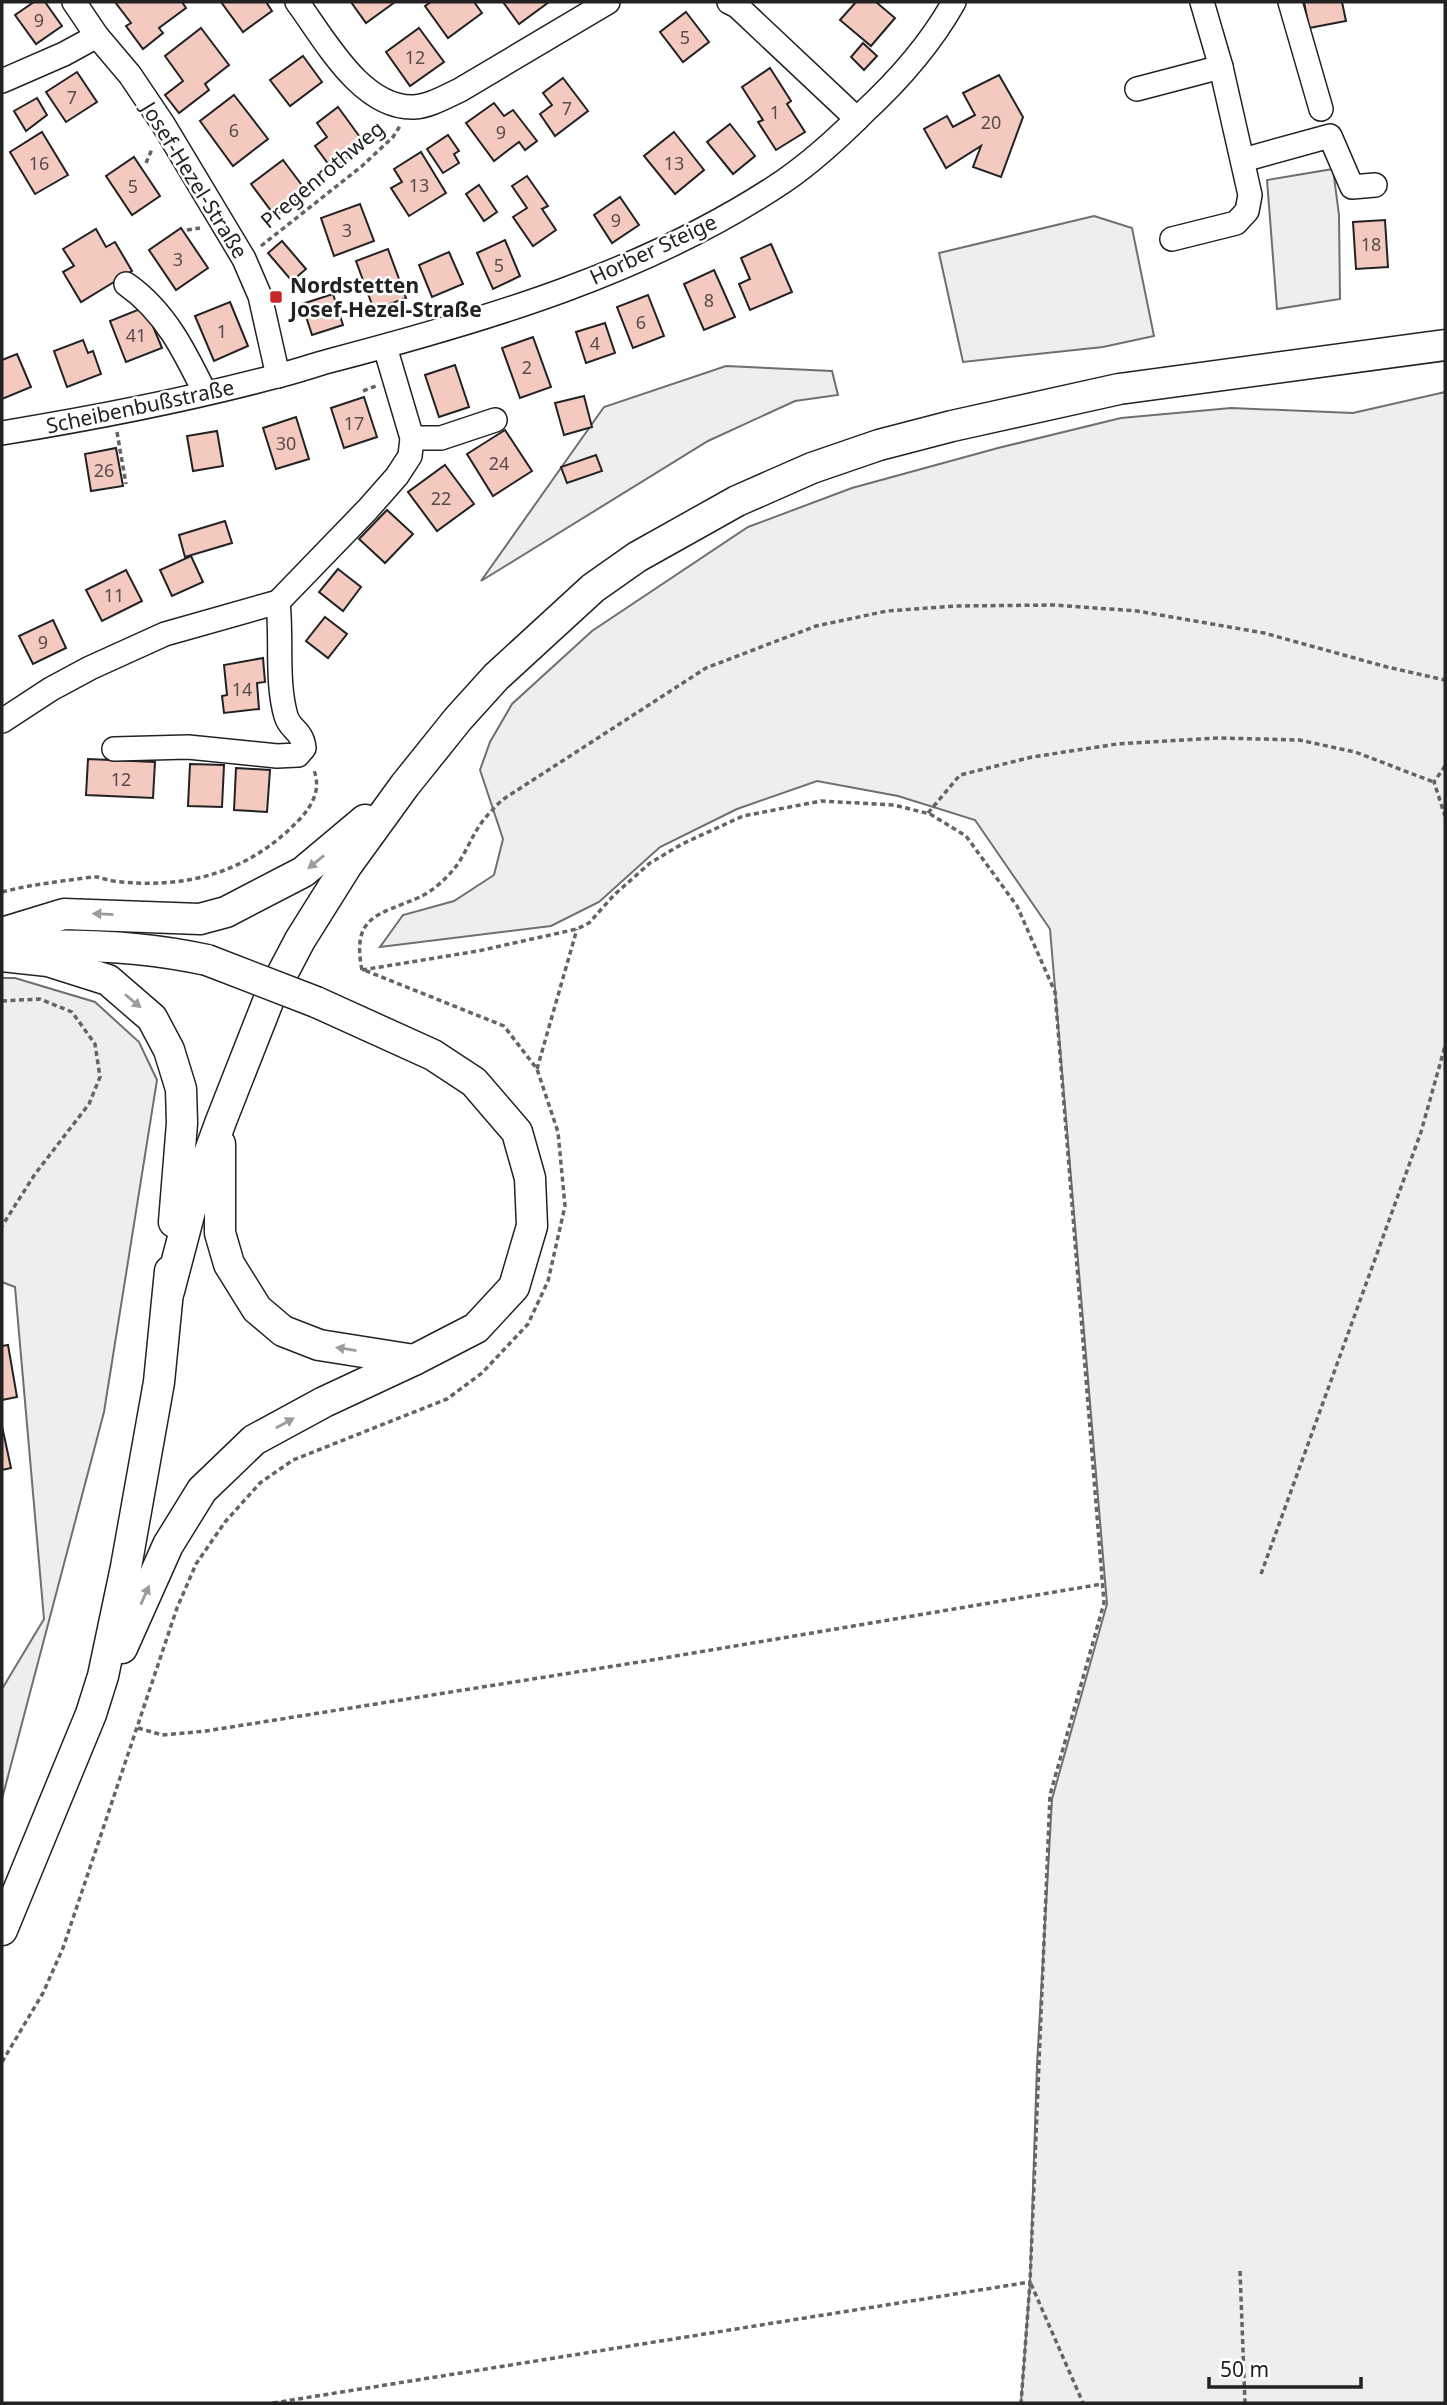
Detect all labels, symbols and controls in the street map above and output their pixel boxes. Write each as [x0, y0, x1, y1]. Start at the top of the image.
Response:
house number: 9 [34, 8, 44, 32]
house number: 5 [680, 25, 690, 49]
house number: 12 [405, 45, 425, 69]
house number: 7 [67, 85, 77, 109]
street label: Josef-Hezel-Straße [134, 95, 254, 264]
house number: 7 [562, 96, 572, 120]
house number: 1 [770, 100, 780, 124]
house number: 20 [981, 110, 1001, 134]
street label: Pregenrothweg [254, 114, 390, 234]
house number: 6 [229, 118, 239, 142]
house number: 9 [496, 120, 506, 144]
house number: 16 [29, 151, 49, 175]
house number: 13 [664, 151, 684, 175]
house number: 13 [409, 173, 429, 197]
house number: 5 [128, 174, 138, 198]
street label: Horber Steige [585, 207, 721, 291]
house number: 9 [611, 208, 621, 232]
house number: 3 [342, 218, 352, 242]
house number: 18 [1361, 232, 1381, 256]
house number: 3 [173, 247, 183, 271]
house number: 5 [494, 253, 504, 277]
place label: Nordstetten Josef-Hezel-Straße [288, 271, 482, 323]
house number: 8 [704, 288, 714, 312]
marker: Nordstetten Josef-Hezel-Straße [268, 289, 284, 305]
house number: 6 [636, 310, 646, 334]
house number: 1 [217, 319, 227, 343]
house number: 41 [126, 323, 146, 347]
house number: 4 [590, 331, 600, 355]
house number: 2 [522, 355, 532, 379]
street label: Scheibenbußstraße [43, 372, 237, 440]
house number: 17 [344, 411, 364, 435]
house number: 30 [276, 431, 296, 455]
house number: 24 [489, 451, 509, 475]
house number: 26 [94, 458, 114, 482]
house number: 22 [431, 486, 451, 510]
house number: 11 [104, 583, 124, 607]
house number: 9 [38, 630, 48, 654]
house number: 14 [232, 677, 252, 701]
house number: 12 [111, 767, 131, 791]
one-way arrow [307, 854, 324, 869]
one-way arrow [92, 909, 114, 920]
one-way arrow [124, 993, 141, 1008]
one-way arrow [335, 1343, 357, 1354]
one-way arrow [276, 1417, 295, 1429]
one-way arrow [139, 1585, 151, 1605]
scale bar [1209, 2346, 1361, 2390]
text: 50 m [1220, 2355, 1269, 2383]

